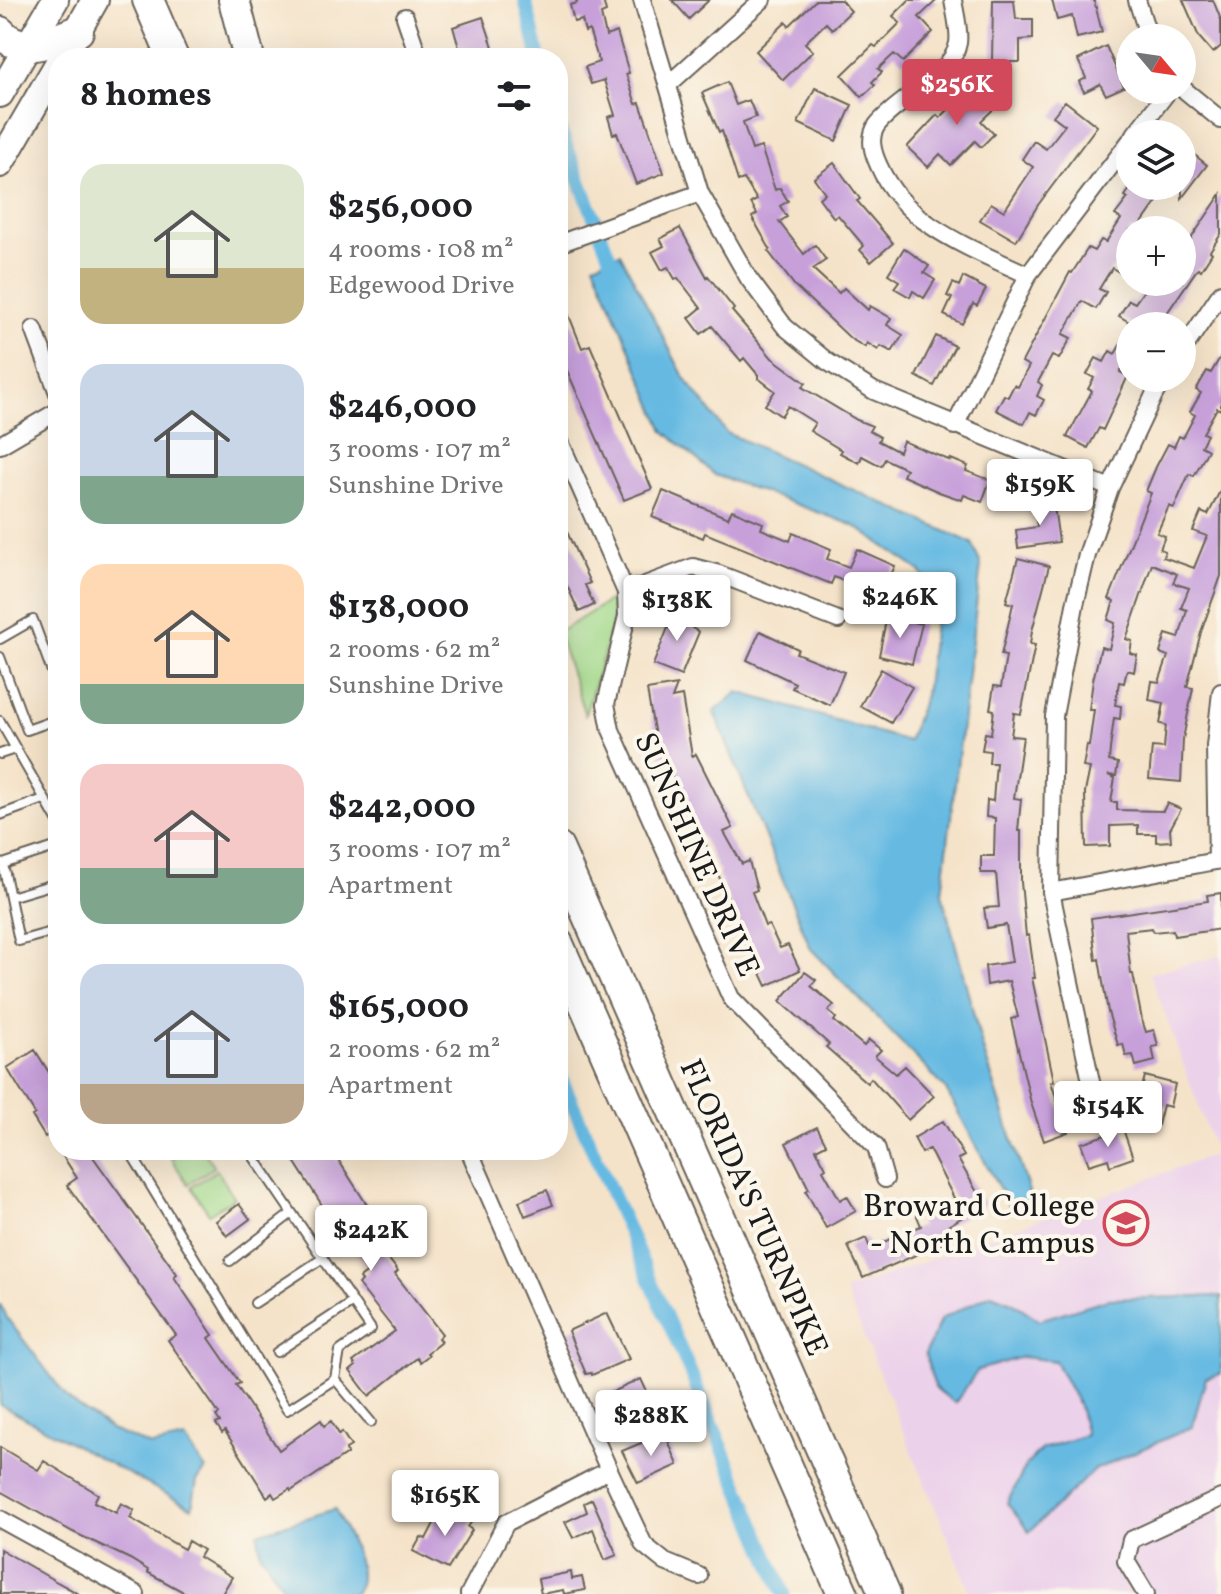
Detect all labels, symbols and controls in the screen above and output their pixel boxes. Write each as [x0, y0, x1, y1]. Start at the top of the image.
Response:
north arrow [1116, 24, 1196, 104]
map controls [1116, 24, 1196, 392]
pin: $256K [901, 59, 1013, 127]
text: $256K [920, 67, 994, 103]
text: 8 homes [80, 73, 212, 120]
icon: filters [492, 74, 536, 118]
button: layers [1116, 120, 1196, 200]
text: $256,000 [328, 185, 473, 232]
icon: home [144, 196, 240, 292]
button: + [1116, 216, 1196, 296]
text: 4 rooms · 108 m² [328, 232, 514, 268]
text: Edgewood Drive [328, 268, 515, 304]
button: − [1116, 312, 1196, 392]
text: $246,000 [328, 385, 477, 432]
icon: home [144, 396, 240, 492]
text: 3 rooms · 107 m² [328, 432, 511, 468]
pin: $159K [984, 459, 1096, 527]
text: $159K [1005, 467, 1075, 503]
text: Sunshine Drive [328, 468, 504, 504]
pin: $246K [844, 572, 956, 640]
pin: $138K [621, 575, 733, 643]
text: $246K [862, 580, 938, 616]
text: $138K [641, 583, 713, 619]
text: $138,000 [328, 585, 469, 632]
icon: home [144, 596, 240, 692]
text: 2 rooms · 62 m² [328, 632, 500, 668]
text: Sunshine Drive [328, 668, 504, 704]
street label: SUNSHINE DRIVE [622, 726, 769, 984]
text: $242,000 [328, 785, 476, 832]
icon: home [144, 796, 240, 892]
text: 3 rooms · 107 m² [328, 832, 511, 868]
text: Apartment [328, 868, 453, 904]
text: $165,000 [328, 985, 469, 1032]
icon: home [144, 996, 240, 1092]
text: 2 rooms · 62 m² [328, 1032, 500, 1068]
street label: FLORIDA'S TURNPIKE [667, 1053, 838, 1364]
text: Apartment [328, 1068, 453, 1104]
pin: $154K [1052, 1081, 1164, 1149]
text: $154K [1072, 1089, 1144, 1125]
place label: Broward College - North Campus [863, 1186, 1095, 1267]
school or university icon: Broward College - North Campus [1102, 1199, 1150, 1247]
pin: $242K [315, 1205, 427, 1273]
text: $242K [333, 1213, 409, 1249]
pin: $288K [595, 1390, 707, 1458]
text: $288K [613, 1398, 689, 1434]
pin: $165K [389, 1470, 501, 1538]
text: $165K [410, 1478, 480, 1514]

